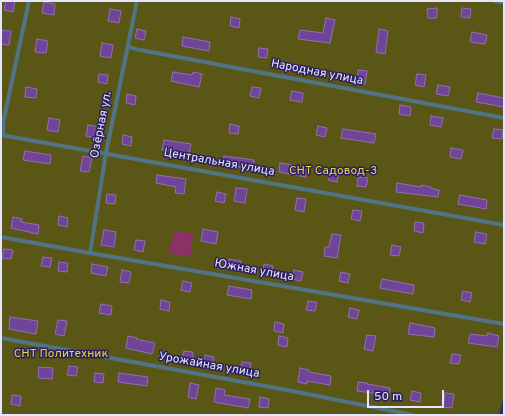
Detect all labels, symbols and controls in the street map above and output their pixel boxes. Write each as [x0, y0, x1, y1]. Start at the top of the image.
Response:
street label: Народная улица [270, 57, 364, 89]
street label: Озёрная ул. [88, 90, 116, 160]
street label: Центральная улица [162, 146, 276, 180]
park label: СНТ Садовод-3 [289, 165, 377, 179]
street label: Южная улица [213, 257, 295, 285]
park label: СНТ Политехник [14, 348, 108, 362]
street label: Урожайная улица [157, 350, 261, 382]
scale bar [369, 382, 446, 408]
text: 50 m [374, 389, 402, 405]

